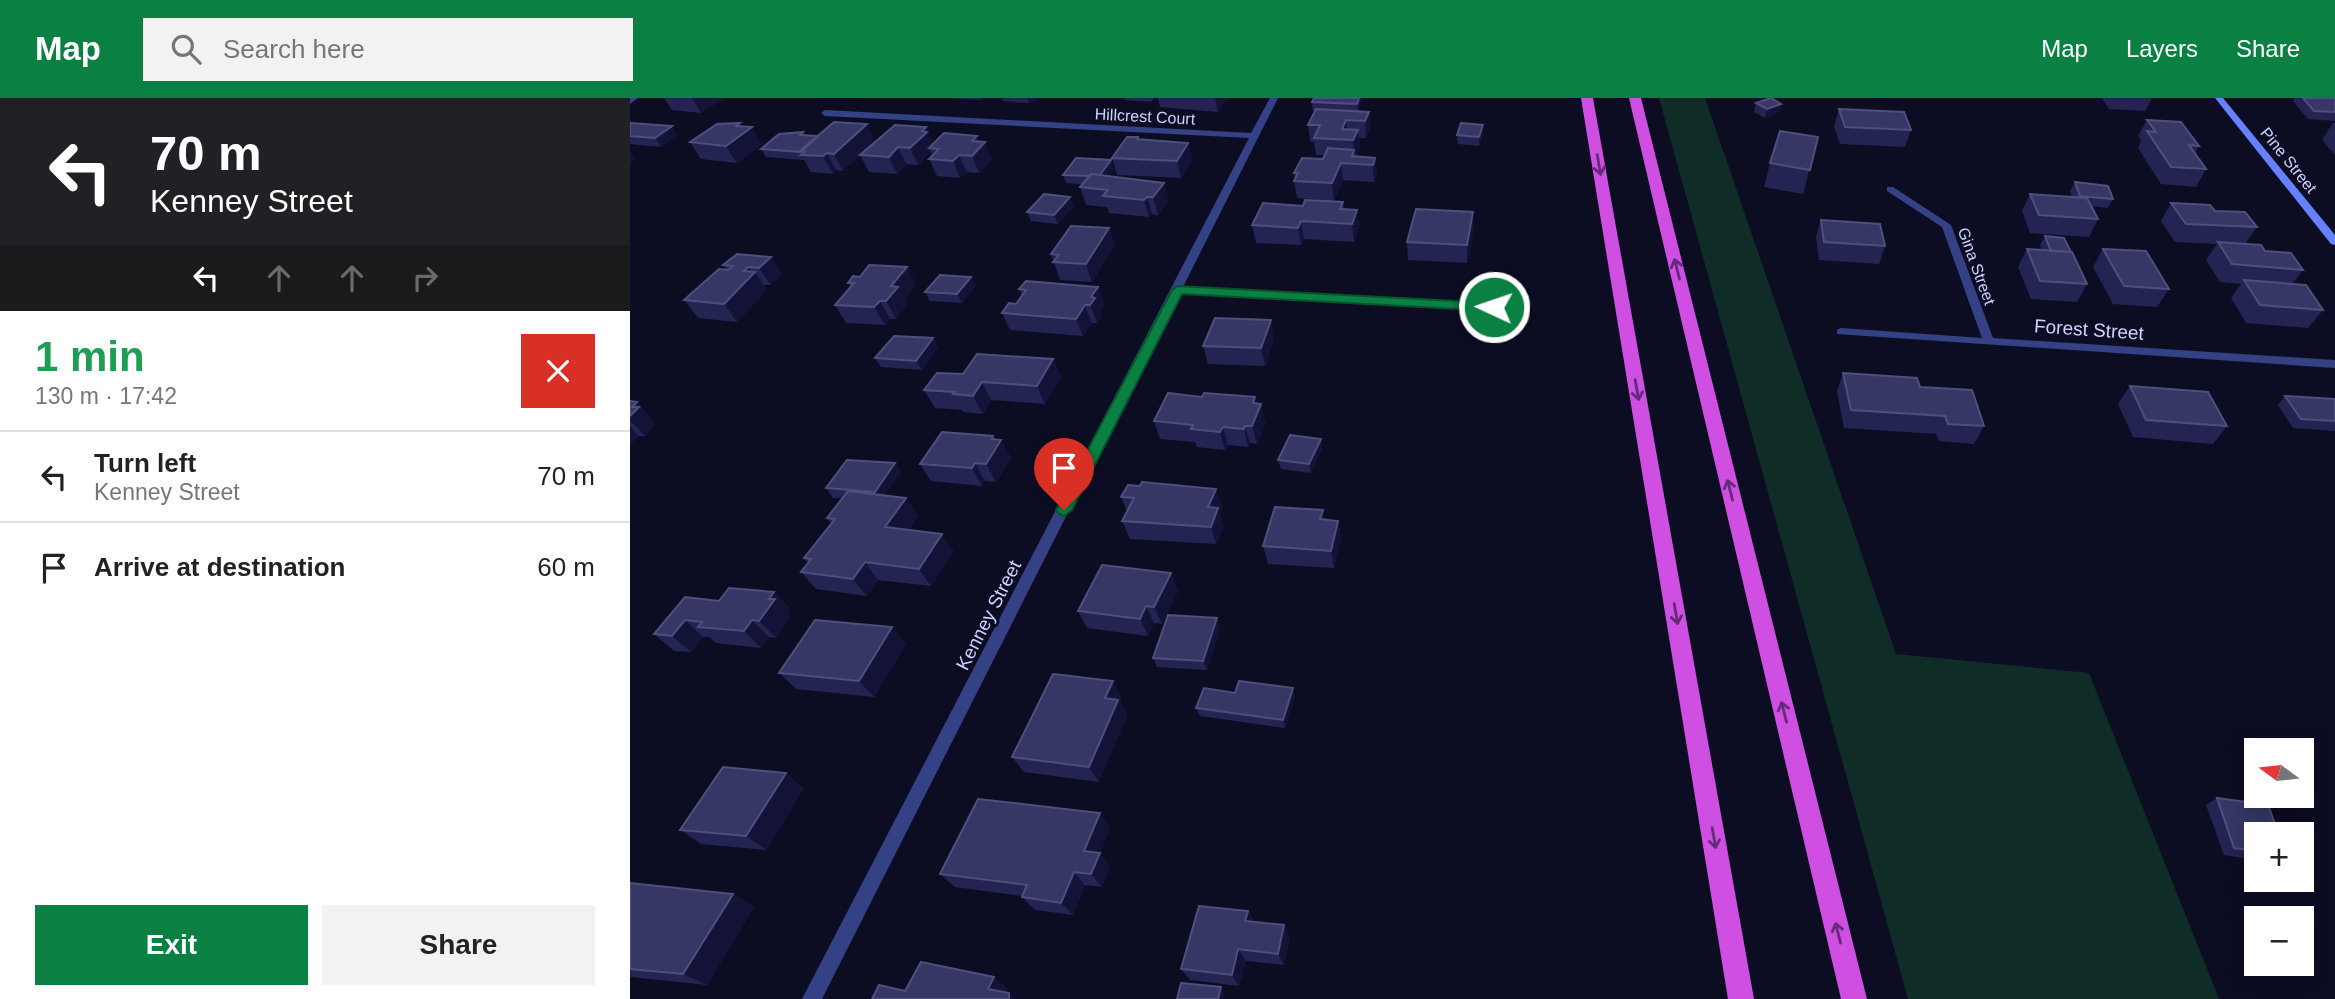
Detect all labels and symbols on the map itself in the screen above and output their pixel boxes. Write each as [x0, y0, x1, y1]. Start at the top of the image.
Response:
street label: Hillcrest Court [1094, 105, 1196, 128]
street label: Pine Street [2257, 124, 2320, 197]
one-way arrow [1593, 153, 1606, 176]
street label: Gina Street [1955, 225, 1999, 308]
one-way arrow [1670, 258, 1683, 281]
position arrow [1457, 270, 1531, 344]
street label: Forest Street [2033, 315, 2145, 344]
one-way arrow [1631, 378, 1644, 400]
pin [1034, 438, 1094, 510]
one-way arrow [1723, 480, 1736, 502]
street label: Kenney Street [952, 556, 1025, 674]
one-way arrow [1669, 602, 1683, 625]
one-way arrow [1777, 701, 1790, 723]
north arrow [2244, 738, 2314, 808]
one-way arrow [1708, 826, 1721, 849]
one-way arrow [1831, 922, 1844, 945]

